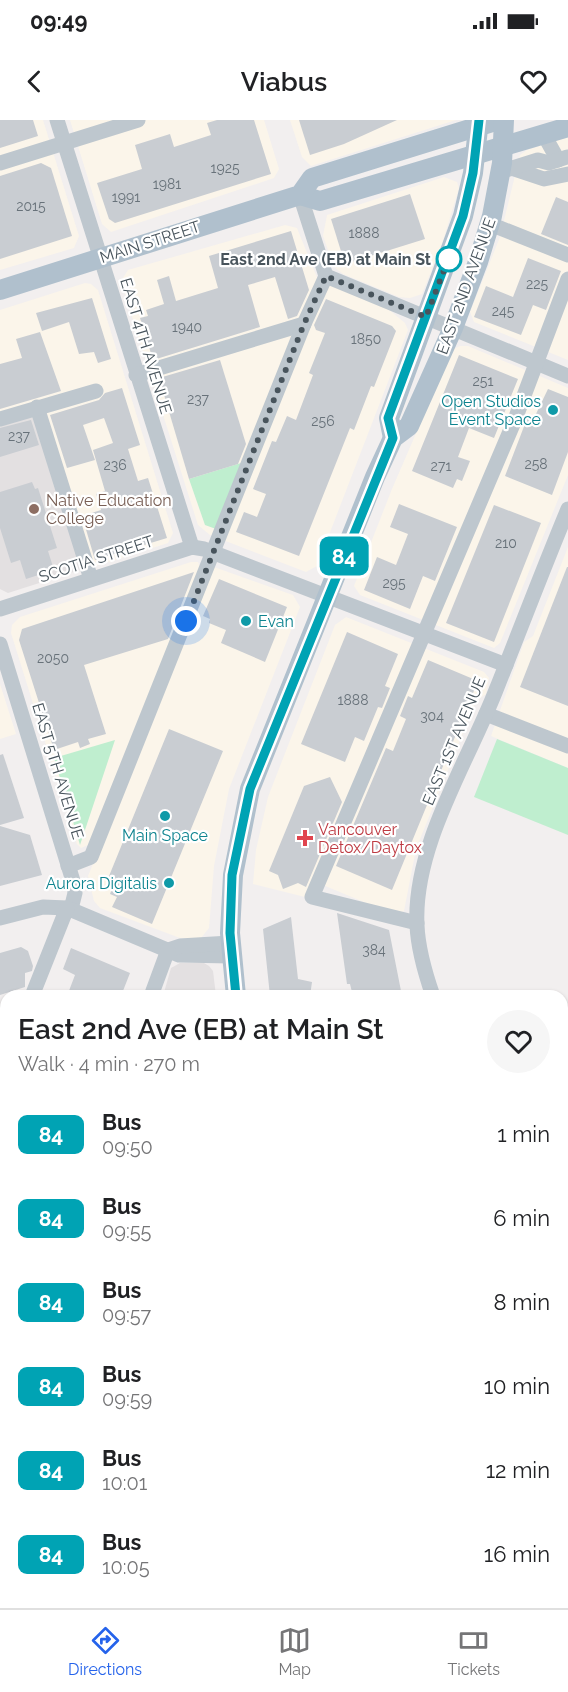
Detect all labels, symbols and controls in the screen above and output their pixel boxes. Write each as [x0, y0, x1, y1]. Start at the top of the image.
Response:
text: 09:49 [30, 8, 87, 34]
icon: back [18, 65, 51, 98]
icon: heart [517, 65, 550, 98]
text: Viabus [241, 66, 327, 97]
house number: 1925 [210, 160, 240, 176]
house number: 1981 [153, 176, 181, 192]
house number: 1991 [112, 189, 140, 205]
house number: 2015 [16, 198, 46, 214]
street label: EAST 2ND AVENUE [432, 215, 500, 357]
street label: MAIN STREET [97, 217, 203, 267]
house number: 1888 [349, 225, 379, 241]
marker: East 2nd Ave (EB) at Main St [436, 246, 462, 272]
place label: East 2nd Ave (EB) at Main St [220, 250, 431, 269]
street label: EAST 4TH AVENUE [116, 276, 176, 417]
house number: 225 [526, 276, 548, 292]
house number: 245 [492, 303, 515, 319]
house number: 1940 [172, 319, 202, 335]
house number: 1850 [351, 331, 381, 347]
house number: 251 [473, 373, 493, 389]
house number: 237 [187, 391, 210, 407]
place label: Open Studios Event Space [441, 392, 541, 429]
marker: Open Studios Event Space [546, 403, 560, 417]
house number: 256 [311, 413, 335, 429]
house number: 237 [8, 428, 31, 444]
house number: 258 [524, 456, 548, 472]
house number: 236 [103, 457, 127, 473]
house number: 271 [431, 458, 451, 474]
place label: Native Education College [46, 491, 172, 528]
marker: Native Education College [27, 502, 41, 516]
street label: SCOTIA STREET [36, 531, 156, 586]
house number: 210 [495, 535, 517, 551]
line badge: 84 [317, 536, 371, 576]
text: 84 [332, 544, 356, 569]
house number: 295 [382, 575, 406, 591]
your location [171, 606, 201, 636]
place label: Evan [258, 612, 294, 631]
marker: Evan [239, 614, 253, 628]
house number: 2050 [37, 650, 69, 666]
street label: EAST 1ST AVENUE [418, 674, 490, 808]
house number: 1888 [338, 692, 368, 708]
street label: EAST 5TH AVENUE [28, 701, 88, 842]
house number: 304 [420, 708, 444, 724]
marker: Main Space [158, 809, 172, 823]
place label: Vancouver Detox/Daytox [318, 820, 422, 857]
place label: Main Space [122, 826, 208, 845]
marker: Vancouver Detox/Daytox [296, 829, 314, 847]
place label: Aurora Digitalis [46, 874, 157, 893]
marker: Aurora Digitalis [162, 876, 176, 890]
house number: 384 [362, 942, 386, 958]
button: heart [487, 1010, 550, 1073]
text: East 2nd Ave (EB) at Main St [18, 1013, 383, 1046]
text: Walk · 4 min · 270 m [18, 1052, 200, 1076]
text: Bus [102, 1109, 141, 1135]
text: 1 min [497, 1121, 550, 1147]
text: 84 [39, 1122, 63, 1147]
text: 09:50 [102, 1135, 153, 1159]
text: Bus [102, 1193, 141, 1219]
text: 6 min [493, 1205, 550, 1231]
text: 84 [39, 1206, 63, 1231]
text: 09:55 [102, 1219, 152, 1243]
text: Bus [102, 1277, 141, 1303]
text: 8 min [494, 1289, 550, 1315]
text: 84 [39, 1290, 63, 1315]
text: 09:57 [102, 1303, 151, 1327]
text: Bus [102, 1361, 141, 1387]
text: 10 min [484, 1373, 550, 1399]
text: 84 [39, 1374, 63, 1399]
text: 09:59 [102, 1387, 152, 1411]
text: Bus [102, 1445, 141, 1471]
text: 12 min [486, 1457, 550, 1483]
text: 84 [39, 1458, 63, 1483]
text: 10:01 [102, 1471, 147, 1495]
text: Bus [102, 1529, 141, 1555]
text: 16 min [484, 1541, 550, 1567]
text: 84 [39, 1542, 63, 1567]
text: 10:05 [102, 1555, 150, 1579]
tab: Directions [68, 1624, 142, 1679]
tab: Map [278, 1624, 311, 1679]
tab: Tickets [447, 1624, 500, 1679]

